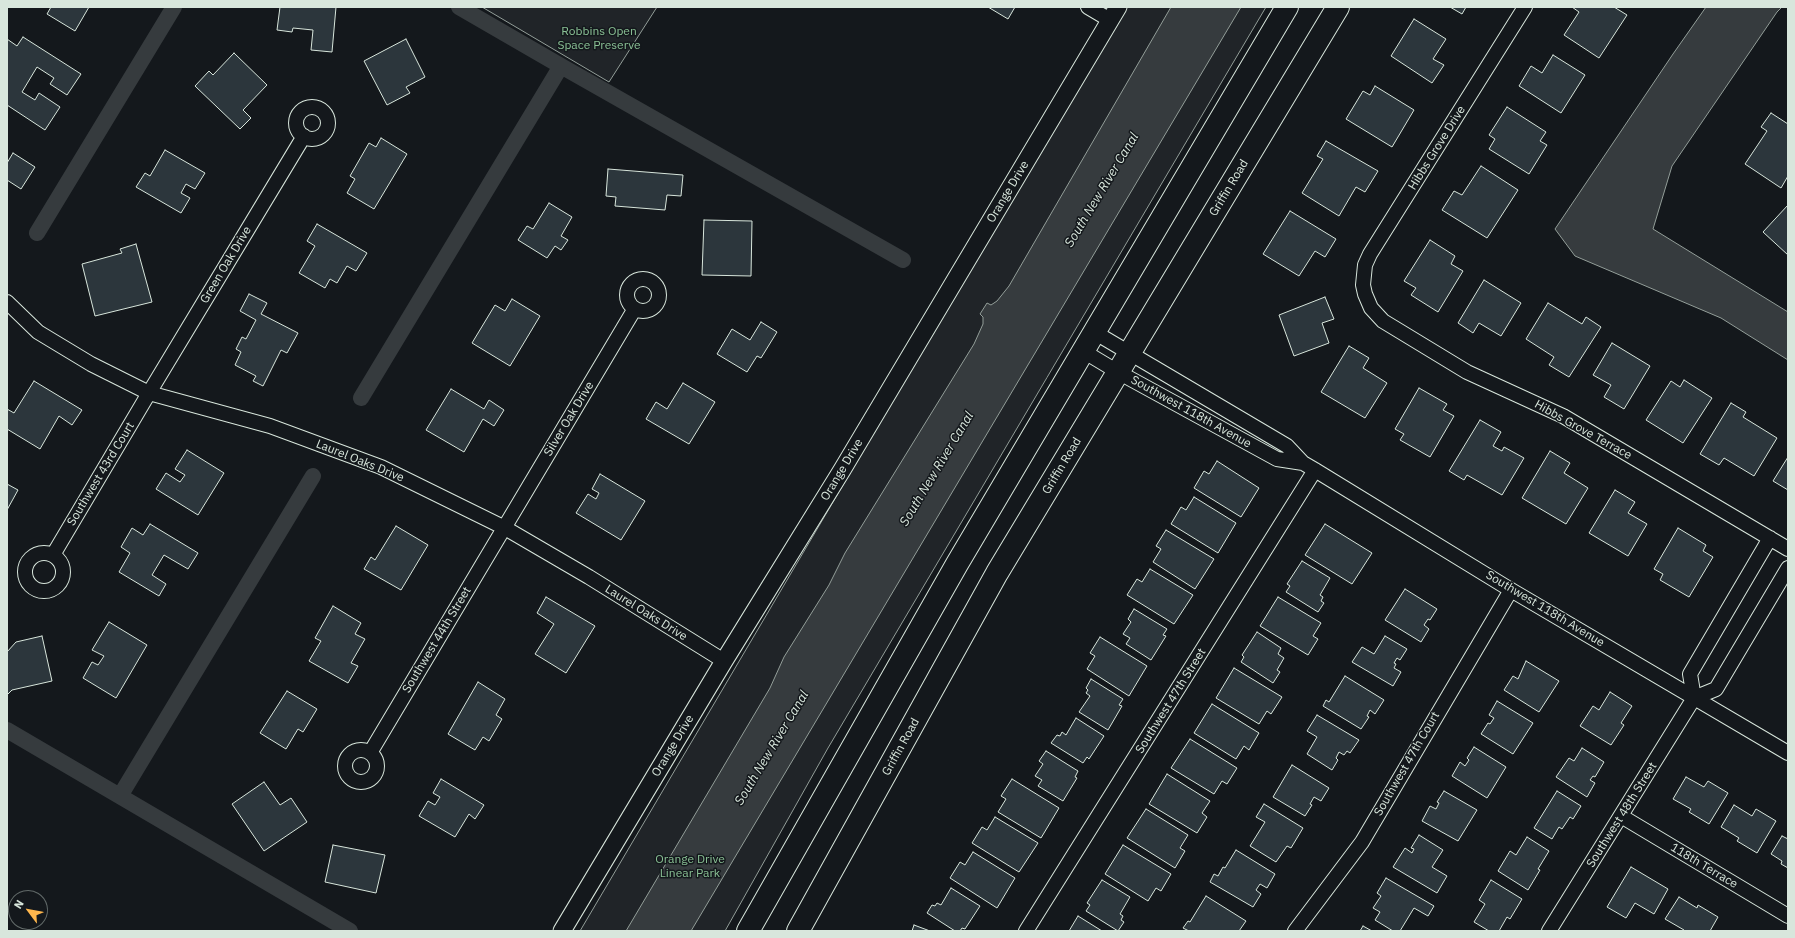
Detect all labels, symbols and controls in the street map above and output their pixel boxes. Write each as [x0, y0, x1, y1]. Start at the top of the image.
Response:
park label: Robbins Open Space Preserve [557, 25, 641, 53]
street label: Hibbs Grove Drive [1405, 103, 1469, 193]
water label: South New River Canal [1062, 130, 1142, 250]
street label: Griffin Road [1206, 157, 1252, 219]
street label: Orange Drive [984, 158, 1032, 226]
street label: Green Oak Drive [197, 224, 255, 306]
street label: Southwest 118th Avenue [1128, 373, 1254, 451]
street label: Silver Oak Drive [541, 379, 597, 459]
street label: Hibbs Grove Terrace [1532, 397, 1634, 463]
water label: South New River Canal [897, 409, 977, 529]
street label: Southwest 43rd Court [64, 420, 138, 528]
street label: Griffin Road [1039, 435, 1085, 497]
street label: Orange Drive [818, 436, 866, 504]
street label: Laurel Oaks Drive [314, 437, 406, 485]
street label: Southwest 118th Avenue [1483, 568, 1607, 650]
street label: Laurel Oaks Drive [602, 582, 690, 644]
street label: Southwest 44th Street [400, 584, 474, 696]
street label: Southwest 47th Street [1133, 646, 1209, 756]
water label: South New River Canal [732, 688, 812, 808]
street label: Southwest 47th Court [1371, 709, 1443, 819]
street label: Orange Drive [649, 712, 697, 780]
street label: Griffin Road [879, 716, 923, 778]
street label: Southwest 48th Street [1584, 760, 1660, 870]
street label: 118th Terrace [1668, 840, 1740, 892]
park label: Orange Drive Linear Park [655, 853, 725, 881]
north arrow [8, 890, 48, 930]
text: N [11, 897, 27, 911]

